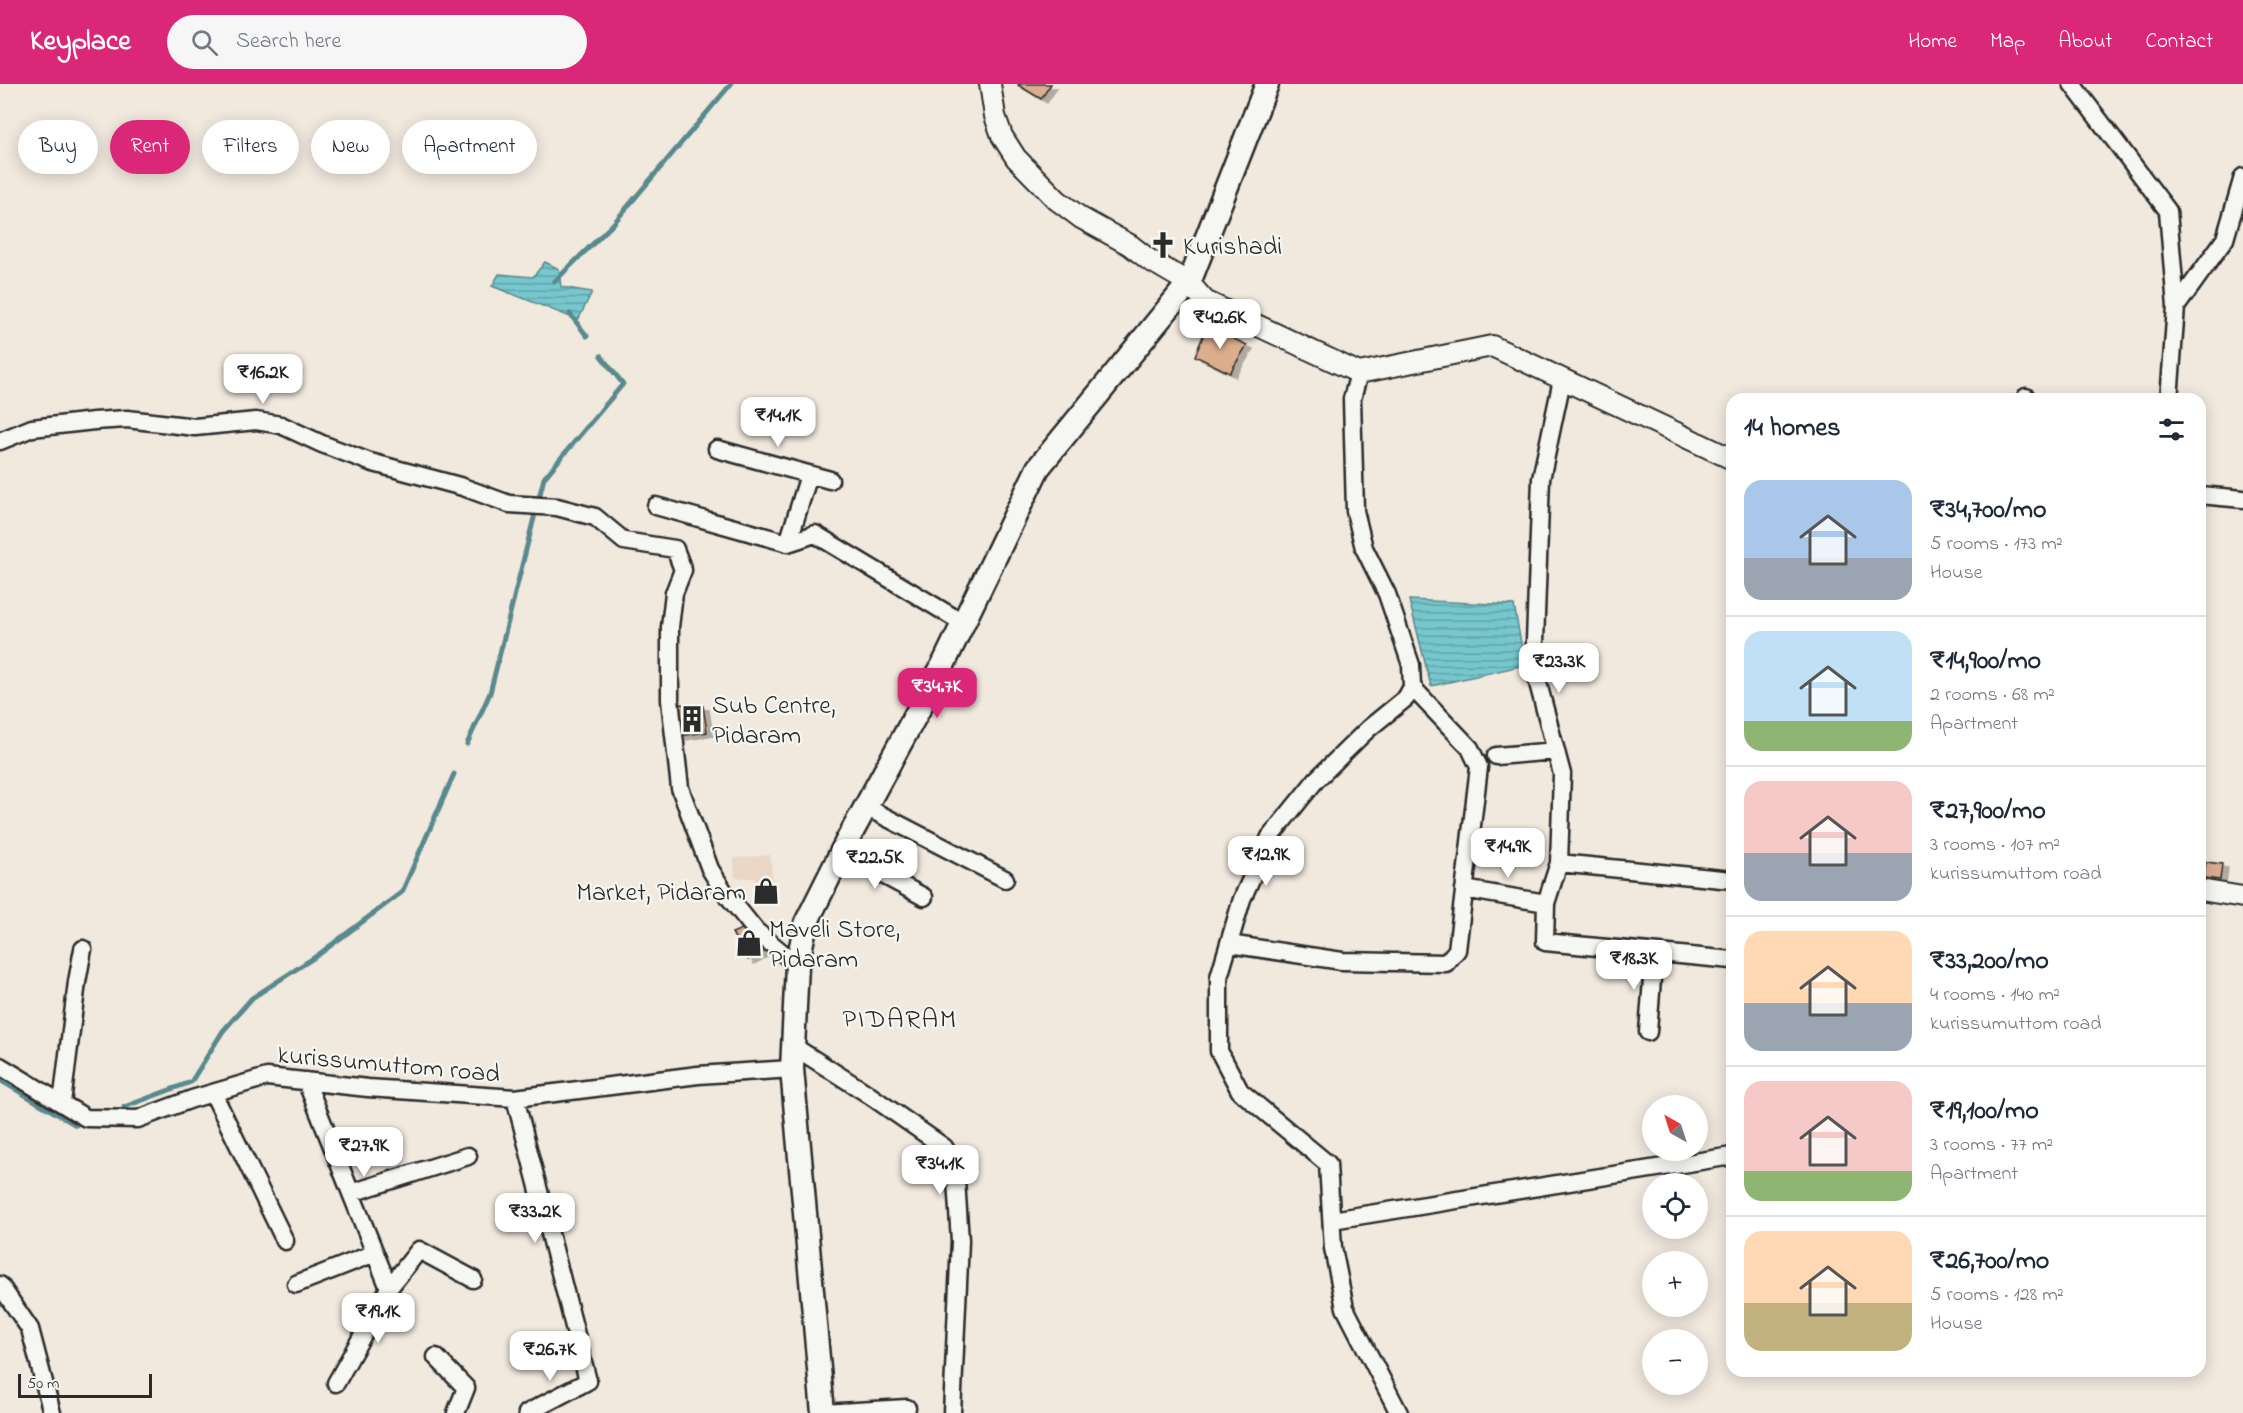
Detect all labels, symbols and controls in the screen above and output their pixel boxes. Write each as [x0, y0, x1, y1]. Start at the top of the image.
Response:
search box [167, 15, 587, 69]
text: Keyplace [30, 22, 131, 63]
icon: search [188, 26, 221, 59]
text: Search here [236, 26, 341, 58]
text: Home [1908, 27, 1957, 57]
text: Map [1990, 27, 2025, 57]
text: About [2058, 27, 2112, 57]
text: Contact [2145, 27, 2213, 57]
chip: Buy [18, 120, 98, 174]
chip: Rent [110, 120, 190, 174]
chip: Filters [202, 120, 299, 174]
chip: New [311, 120, 390, 174]
chip: Apartment [402, 120, 537, 174]
place label: Kurishadi [1183, 229, 1282, 267]
church icon: Kurishadi [1148, 230, 1178, 260]
pin: ₹42.6K [1171, 299, 1269, 350]
text: ₹42.6K [1194, 304, 1246, 333]
pin: ₹16.2K [214, 354, 312, 405]
text: ₹16.2K [238, 359, 288, 388]
pin: ₹14.1K [729, 397, 827, 448]
text: ₹14.1K [755, 402, 801, 431]
text: 14 homes [1744, 410, 1840, 448]
icon: filters [2155, 413, 2188, 446]
text: ₹34,700/mo [1930, 492, 2046, 530]
icon: home [1792, 504, 1864, 576]
text: 5 rooms · 173 m² [1930, 530, 2063, 559]
text: House [1930, 559, 1983, 588]
pin: ₹23.3K [1510, 643, 1608, 694]
text: ₹14,900/mo [1930, 643, 2041, 681]
text: ₹23.3K [1533, 648, 1585, 677]
icon: home [1792, 655, 1864, 727]
pin: ₹34.7K [888, 668, 986, 719]
text: ₹34.7K [912, 673, 962, 702]
text: 2 rooms · 68 m² [1930, 681, 2055, 710]
place label: Sub Centre, Pidaram [712, 688, 835, 756]
building icon: Sub Centre, Pidaram [677, 704, 707, 734]
text: Apartment [1930, 710, 2018, 739]
text: ₹27,900/mo [1930, 793, 2046, 831]
icon: home [1792, 805, 1864, 877]
pin: ₹14.9K [1459, 828, 1557, 879]
text: 3 rooms · 107 m² [1930, 831, 2060, 860]
text: ₹14.9K [1485, 833, 1531, 862]
pin: ₹12.9K [1217, 836, 1315, 887]
pin: ₹22.5K [826, 839, 924, 890]
text: ₹12.9K [1242, 841, 1290, 870]
text: ₹22.5K [846, 844, 904, 873]
text: kurissumuttom road [1930, 860, 2102, 889]
place label: Market, Pidaram [576, 875, 746, 913]
shop icon: Market, Pidaram [751, 876, 781, 906]
place label: Maveli Store, Pidaram [769, 912, 900, 980]
shop icon: Maveli Store, Pidaram [734, 928, 764, 958]
pin: ₹18.3K [1585, 940, 1683, 991]
text: ₹33,200/mo [1930, 943, 2049, 981]
text: ₹18.3K [1610, 945, 1658, 974]
icon: home [1792, 955, 1864, 1027]
text: 4 rooms · 140 m² [1930, 981, 2060, 1010]
district label: PIDARAM [842, 1001, 958, 1040]
text: kurissumuttom road [1930, 1010, 2102, 1039]
street label: kurissumuttom road [276, 1037, 502, 1095]
text: ₹19,100/mo [1930, 1093, 2039, 1131]
north arrow [1642, 1095, 1708, 1161]
map controls [1642, 1095, 1708, 1395]
icon: home [1792, 1105, 1864, 1177]
pin: ₹27.9K [315, 1127, 413, 1178]
text: 3 rooms · 77 m² [1930, 1131, 2053, 1160]
text: ₹27.9K [339, 1132, 389, 1161]
pin: ₹34.1K [891, 1145, 989, 1196]
text: ₹34.1K [916, 1150, 964, 1179]
text: Apartment [1930, 1160, 2018, 1189]
button: locate [1642, 1173, 1708, 1239]
pin: ₹33.2K [486, 1193, 584, 1244]
text: ₹33.2K [509, 1198, 561, 1227]
text: ₹26,700/mo [1930, 1243, 2049, 1281]
button: + [1642, 1251, 1708, 1317]
icon: home [1792, 1255, 1864, 1327]
text: 5 rooms · 128 m² [1930, 1281, 2064, 1310]
pin: ₹19.1K [329, 1293, 427, 1344]
text: ₹19.1K [356, 1298, 400, 1327]
text: House [1930, 1310, 1983, 1339]
button: − [1642, 1329, 1708, 1395]
pin: ₹26.7K [501, 1331, 599, 1382]
text: ₹26.7K [524, 1336, 576, 1365]
scale bar [18, 1371, 152, 1398]
text: 50 m [27, 1372, 59, 1396]

